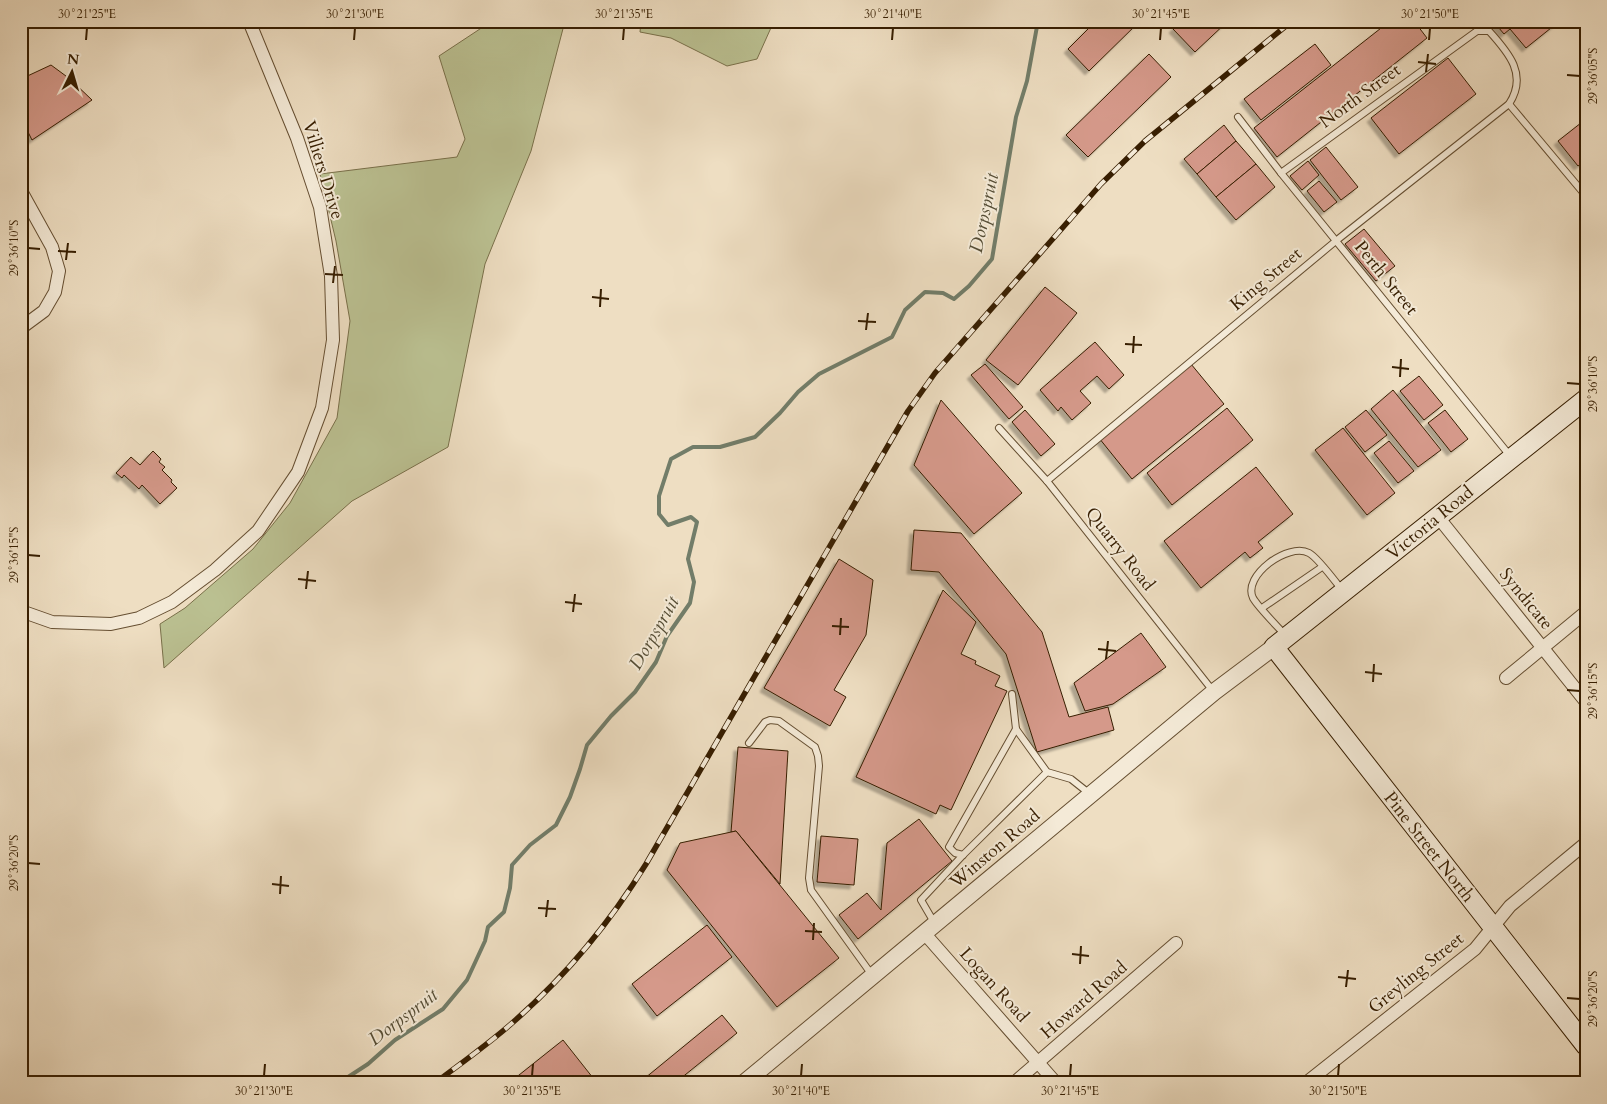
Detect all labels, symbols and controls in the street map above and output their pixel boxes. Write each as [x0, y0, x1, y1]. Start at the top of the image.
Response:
text: 30°21'25"E [58, 6, 116, 22]
text: 30°21'30"E [326, 6, 384, 22]
text: 30°21'35"E [595, 6, 653, 22]
text: 30°21'40"E [864, 6, 922, 22]
text: 30°21'45"E [1132, 6, 1190, 22]
text: 30°21'50"E [1401, 6, 1459, 22]
north arrow [48, 48, 98, 98]
text: 29°36'05"S [1585, 48, 1601, 104]
text: N [66, 50, 80, 70]
street label: North Street [1314, 58, 1406, 134]
street label: Villiers Drive [296, 118, 350, 222]
water label: Dorpspruit [963, 170, 1005, 255]
text: 29°36'10"S [6, 220, 22, 276]
street label: Perth Street [1348, 236, 1424, 321]
street label: King Street [1225, 241, 1308, 317]
text: 29°36'10"S [1585, 356, 1601, 412]
street label: Victoria Road [1381, 480, 1479, 566]
street label: Quarry Road [1079, 502, 1161, 597]
text: 29°36'15"S [6, 527, 22, 583]
street label: Syndicate [1493, 563, 1559, 635]
water label: Dorpspruit [623, 591, 686, 675]
text: 29°36'15"S [1585, 663, 1601, 719]
street label: Pine Street North [1378, 786, 1480, 908]
street label: Winston Road [944, 803, 1046, 895]
text: 29°36'20"S [6, 835, 22, 891]
street label: Greyling Street [1363, 926, 1469, 1019]
street label: Logan Road [954, 942, 1035, 1028]
street label: Howard Road [1035, 955, 1133, 1045]
text: 29°36'20"S [1585, 971, 1601, 1027]
water label: Dorpspruit [363, 982, 444, 1052]
text: 30°21'30"E [235, 1083, 293, 1099]
text: 30°21'35"E [503, 1083, 561, 1099]
text: 30°21'40"E [772, 1083, 830, 1099]
text: 30°21'45"E [1041, 1083, 1099, 1099]
text: 30°21'50"E [1309, 1083, 1367, 1099]

